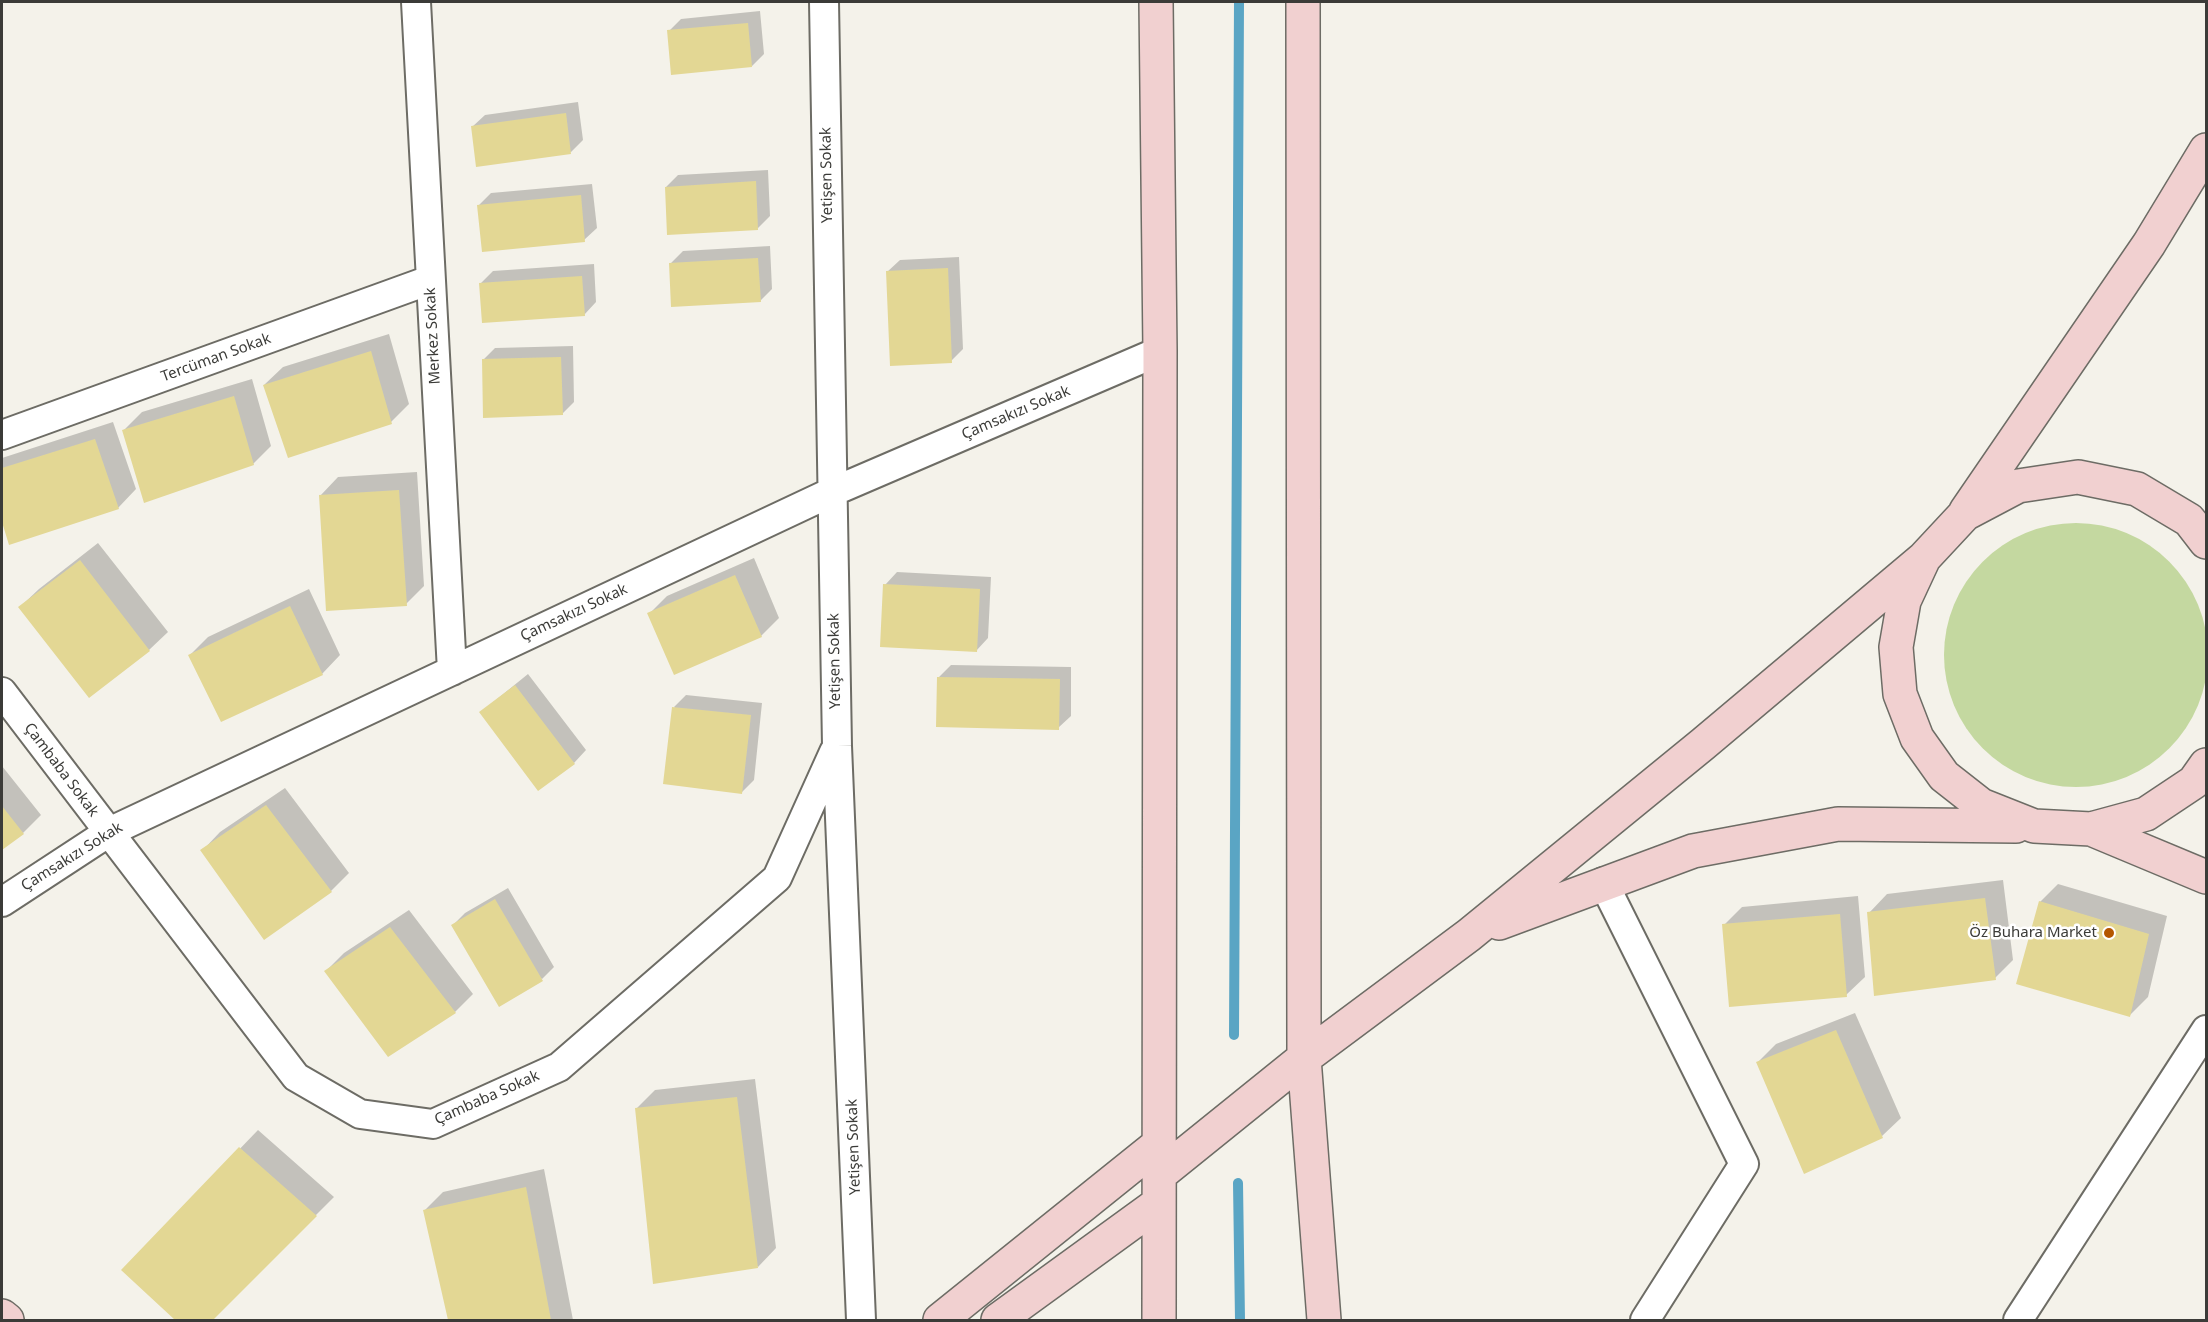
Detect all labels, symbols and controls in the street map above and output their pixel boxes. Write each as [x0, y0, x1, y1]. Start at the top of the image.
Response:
street label: Yetişen Sokak [817, 127, 837, 223]
street label: Merkez Sokak [421, 287, 445, 385]
street label: Tercüman Sokak [159, 330, 273, 386]
street label: Çamsakızı Sokak [959, 382, 1073, 444]
street label: Çamsakızı Sokak [518, 580, 630, 646]
street label: Yetişen Sokak [825, 613, 845, 709]
street label: Çambaba Sokak [20, 720, 102, 820]
street label: Çamsakızı Sokak [18, 819, 126, 895]
place label: Öz Buhara Market [1969, 924, 2097, 942]
marker: Öz Buhara Market [2102, 926, 2116, 940]
street label: Çambaba Sokak [432, 1067, 542, 1129]
street label: Yetişen Sokak [843, 1099, 865, 1195]

